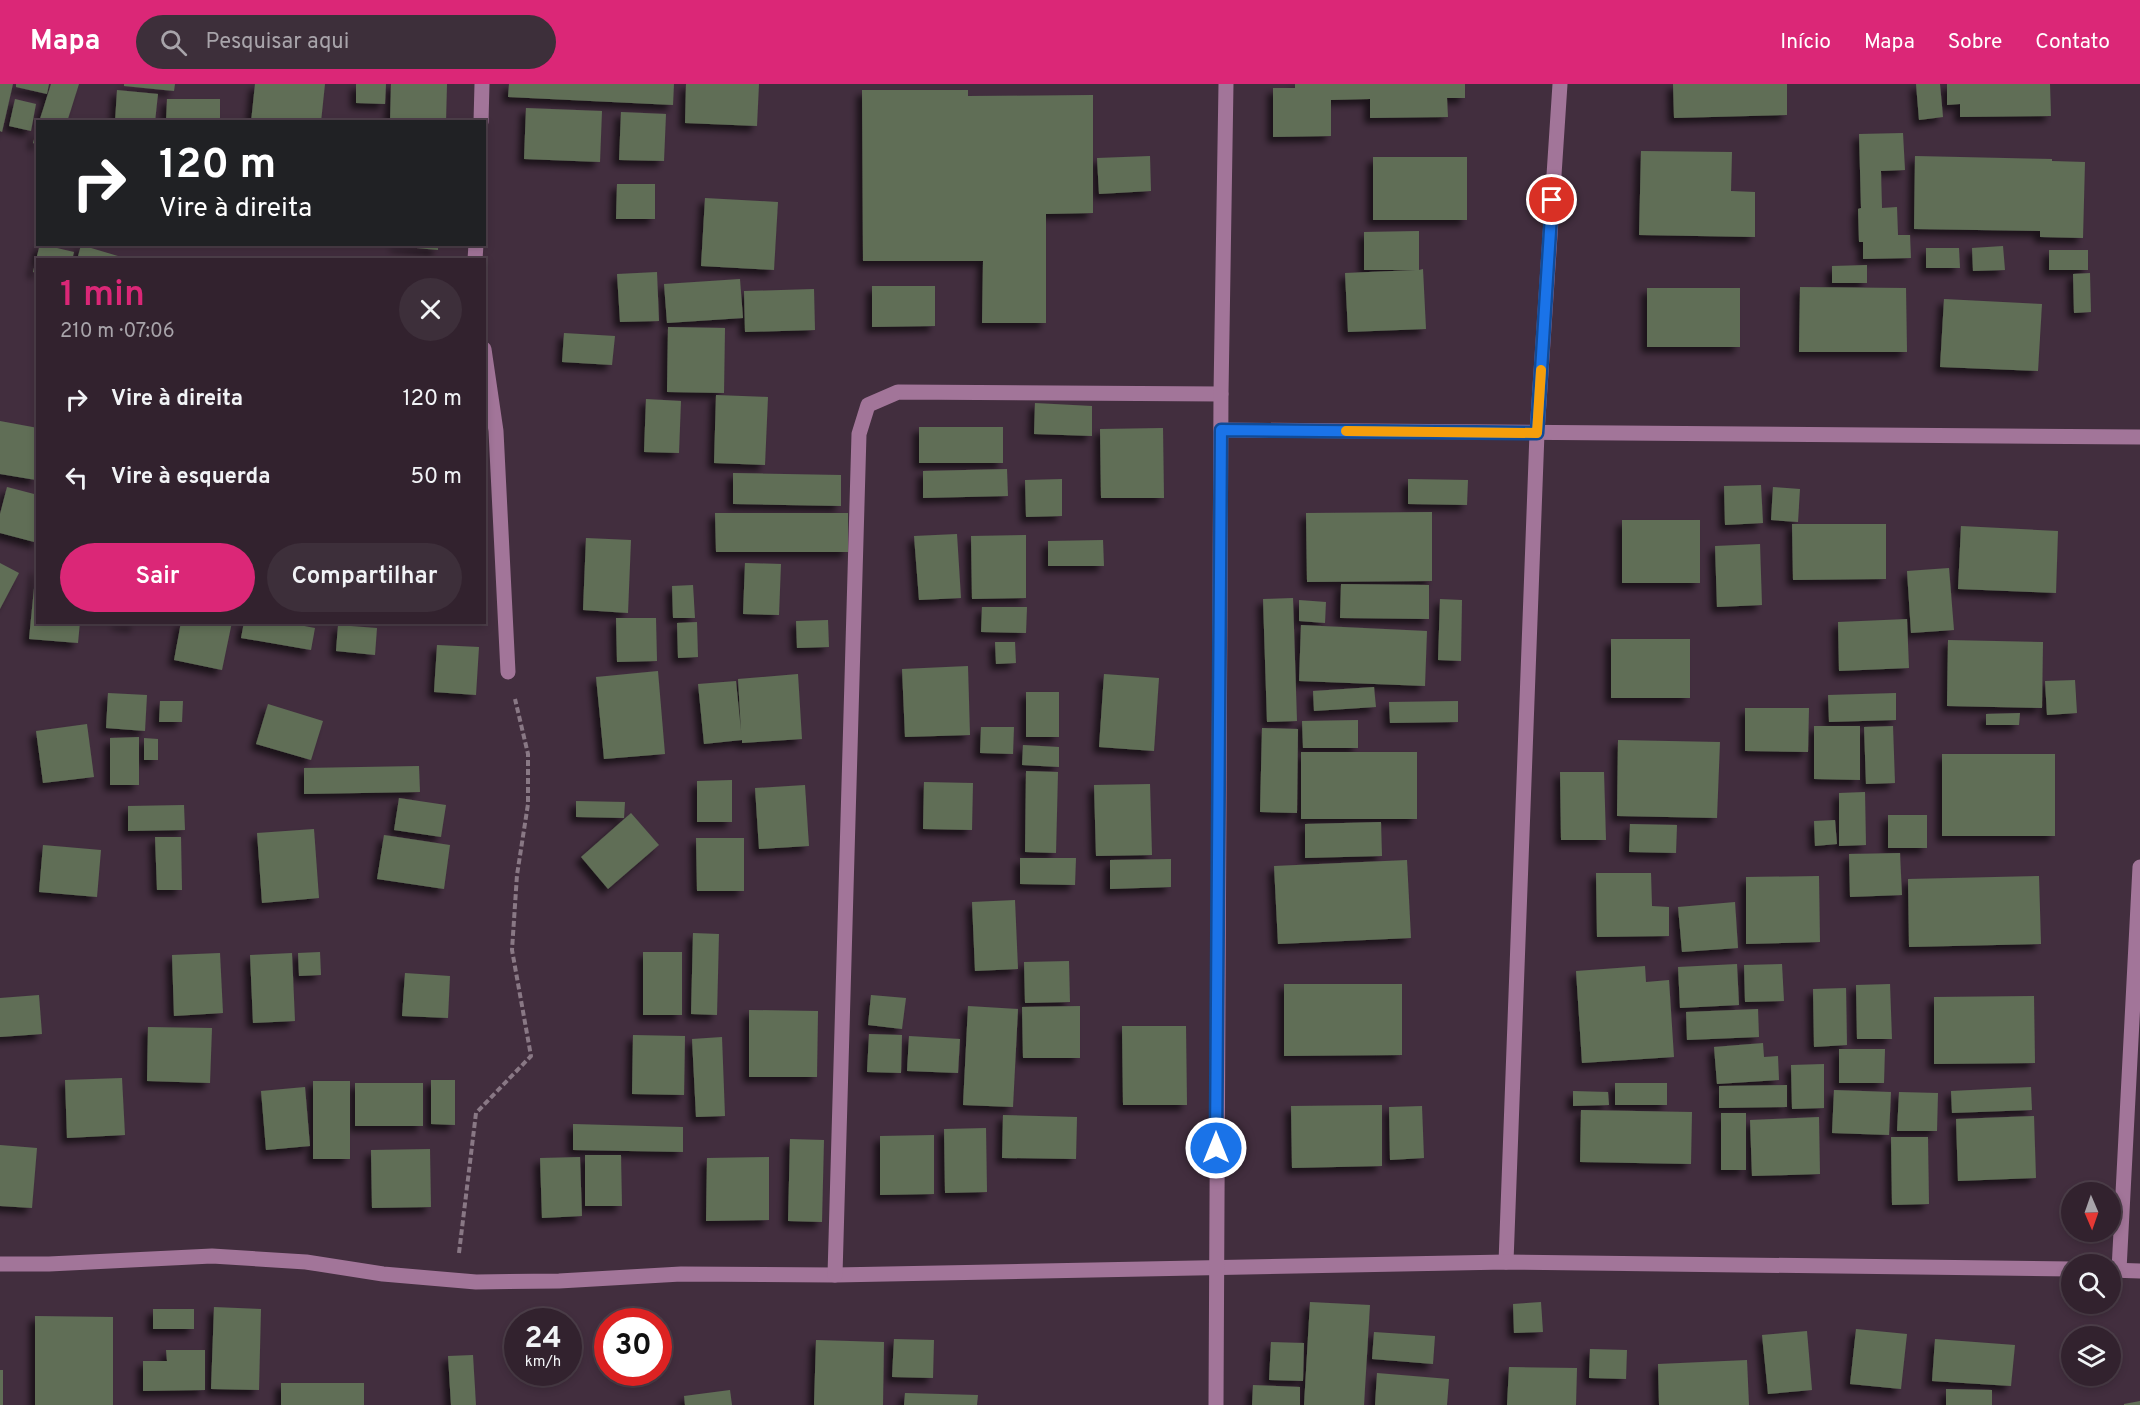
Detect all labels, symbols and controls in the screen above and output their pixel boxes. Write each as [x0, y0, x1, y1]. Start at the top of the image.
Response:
search box [136, 15, 556, 69]
text: Mapa [30, 24, 100, 60]
icon: search [157, 26, 190, 59]
text: Pesquisar aqui [205, 29, 349, 56]
text: Início [1780, 29, 1831, 56]
text: Mapa [1864, 29, 1915, 56]
text: Sobre [1948, 29, 2002, 56]
text: Contato [2035, 29, 2110, 56]
text: 120 m [159, 140, 276, 193]
icon: right [60, 144, 138, 222]
pin [1526, 174, 1577, 225]
icon: arrive [1535, 183, 1568, 216]
text: Vire à direita [159, 192, 312, 226]
text: 1 min [60, 273, 145, 319]
button: close [399, 278, 462, 341]
text: 210 m · 07:06 [60, 319, 175, 345]
icon: right [60, 383, 93, 416]
text: Vire à direita [111, 386, 243, 413]
text: 120 m [402, 386, 462, 413]
icon: left [60, 461, 93, 494]
text: Vire à esquerda [111, 464, 270, 491]
text: 50 m [410, 464, 462, 491]
button: Sair [60, 543, 255, 612]
button: Compartilhar [267, 543, 462, 612]
position arrow [1184, 1116, 1248, 1180]
north arrow [2061, 1182, 2121, 1242]
map controls [2061, 1182, 2121, 1386]
button: search [2061, 1254, 2121, 1314]
speed limit sign: 30 [594, 1308, 672, 1386]
text: 24 [524, 1321, 562, 1358]
button: layers [2061, 1326, 2121, 1386]
text: km/h [525, 1353, 561, 1372]

